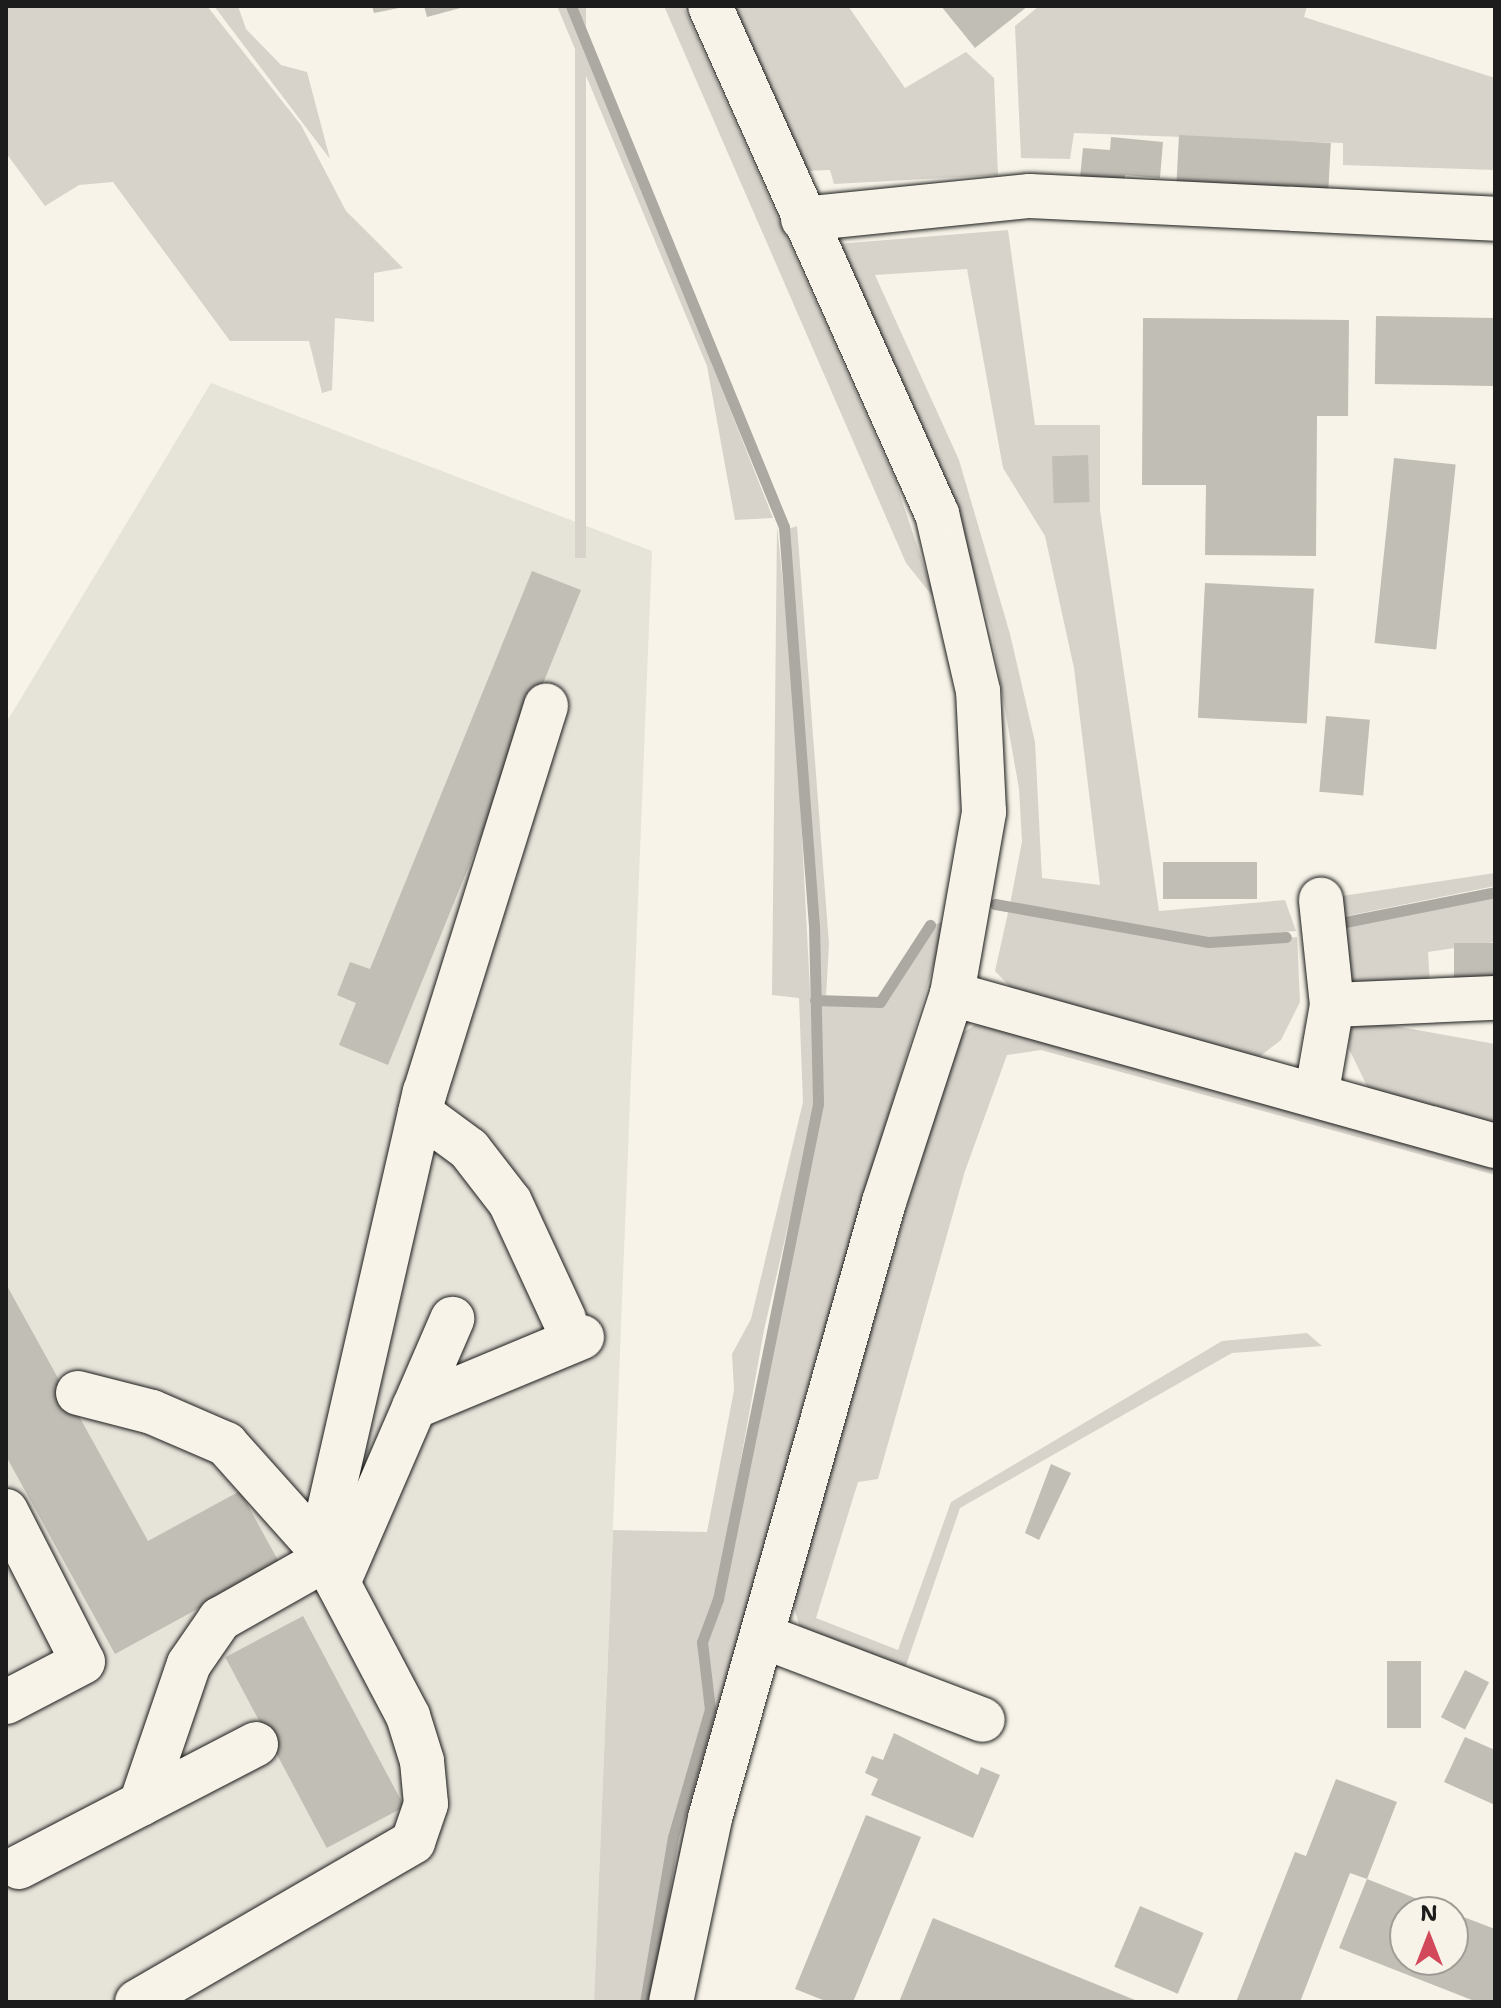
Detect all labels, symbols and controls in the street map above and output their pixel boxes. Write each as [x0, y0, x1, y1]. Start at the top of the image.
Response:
north arrow [1389, 1896, 1469, 1976]
text: N [1420, 1899, 1438, 1928]

